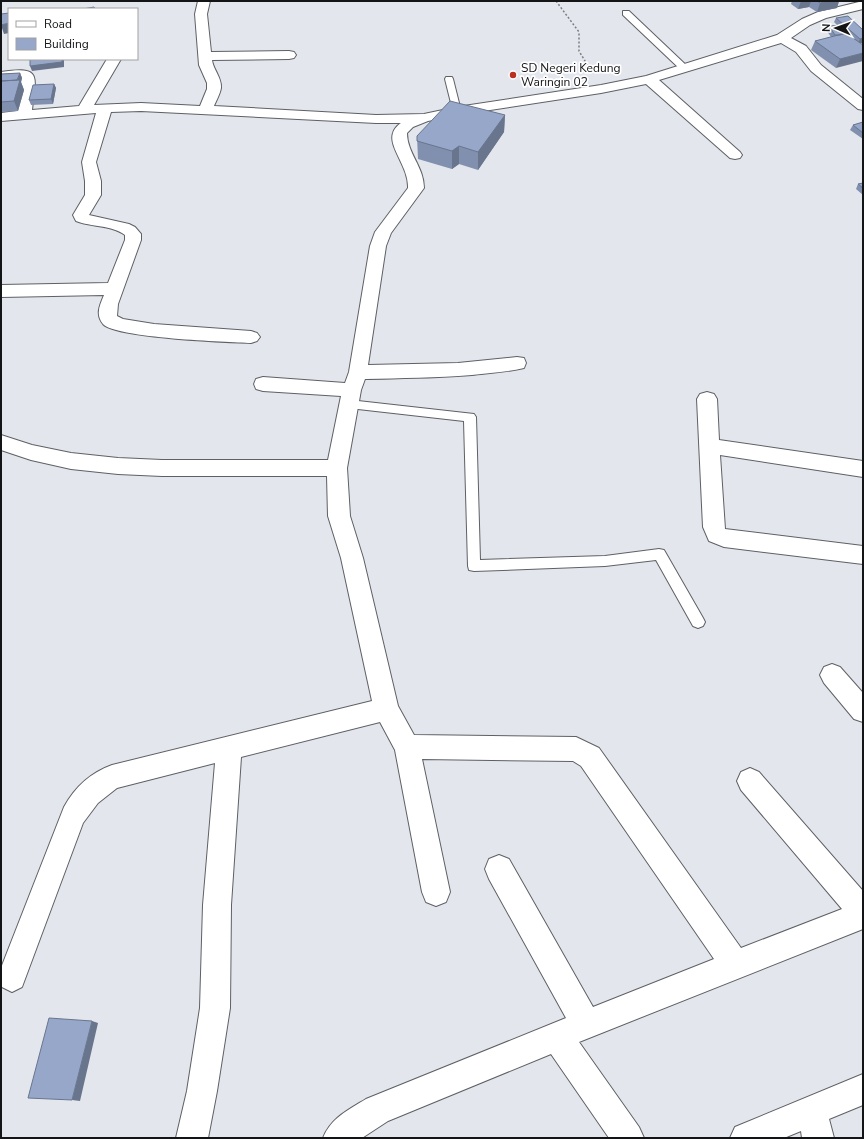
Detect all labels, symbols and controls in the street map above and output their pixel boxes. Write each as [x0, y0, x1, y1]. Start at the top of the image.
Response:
legend [8, 8, 138, 60]
north arrow [816, 8, 856, 48]
text: Road [44, 16, 72, 32]
text: N [819, 23, 834, 32]
text: Building [44, 36, 89, 52]
place label: SD Negeri Kedung Waringin 02 [521, 60, 621, 90]
marker: SD Negeri Kedung Waringin 02 [508, 70, 518, 80]

